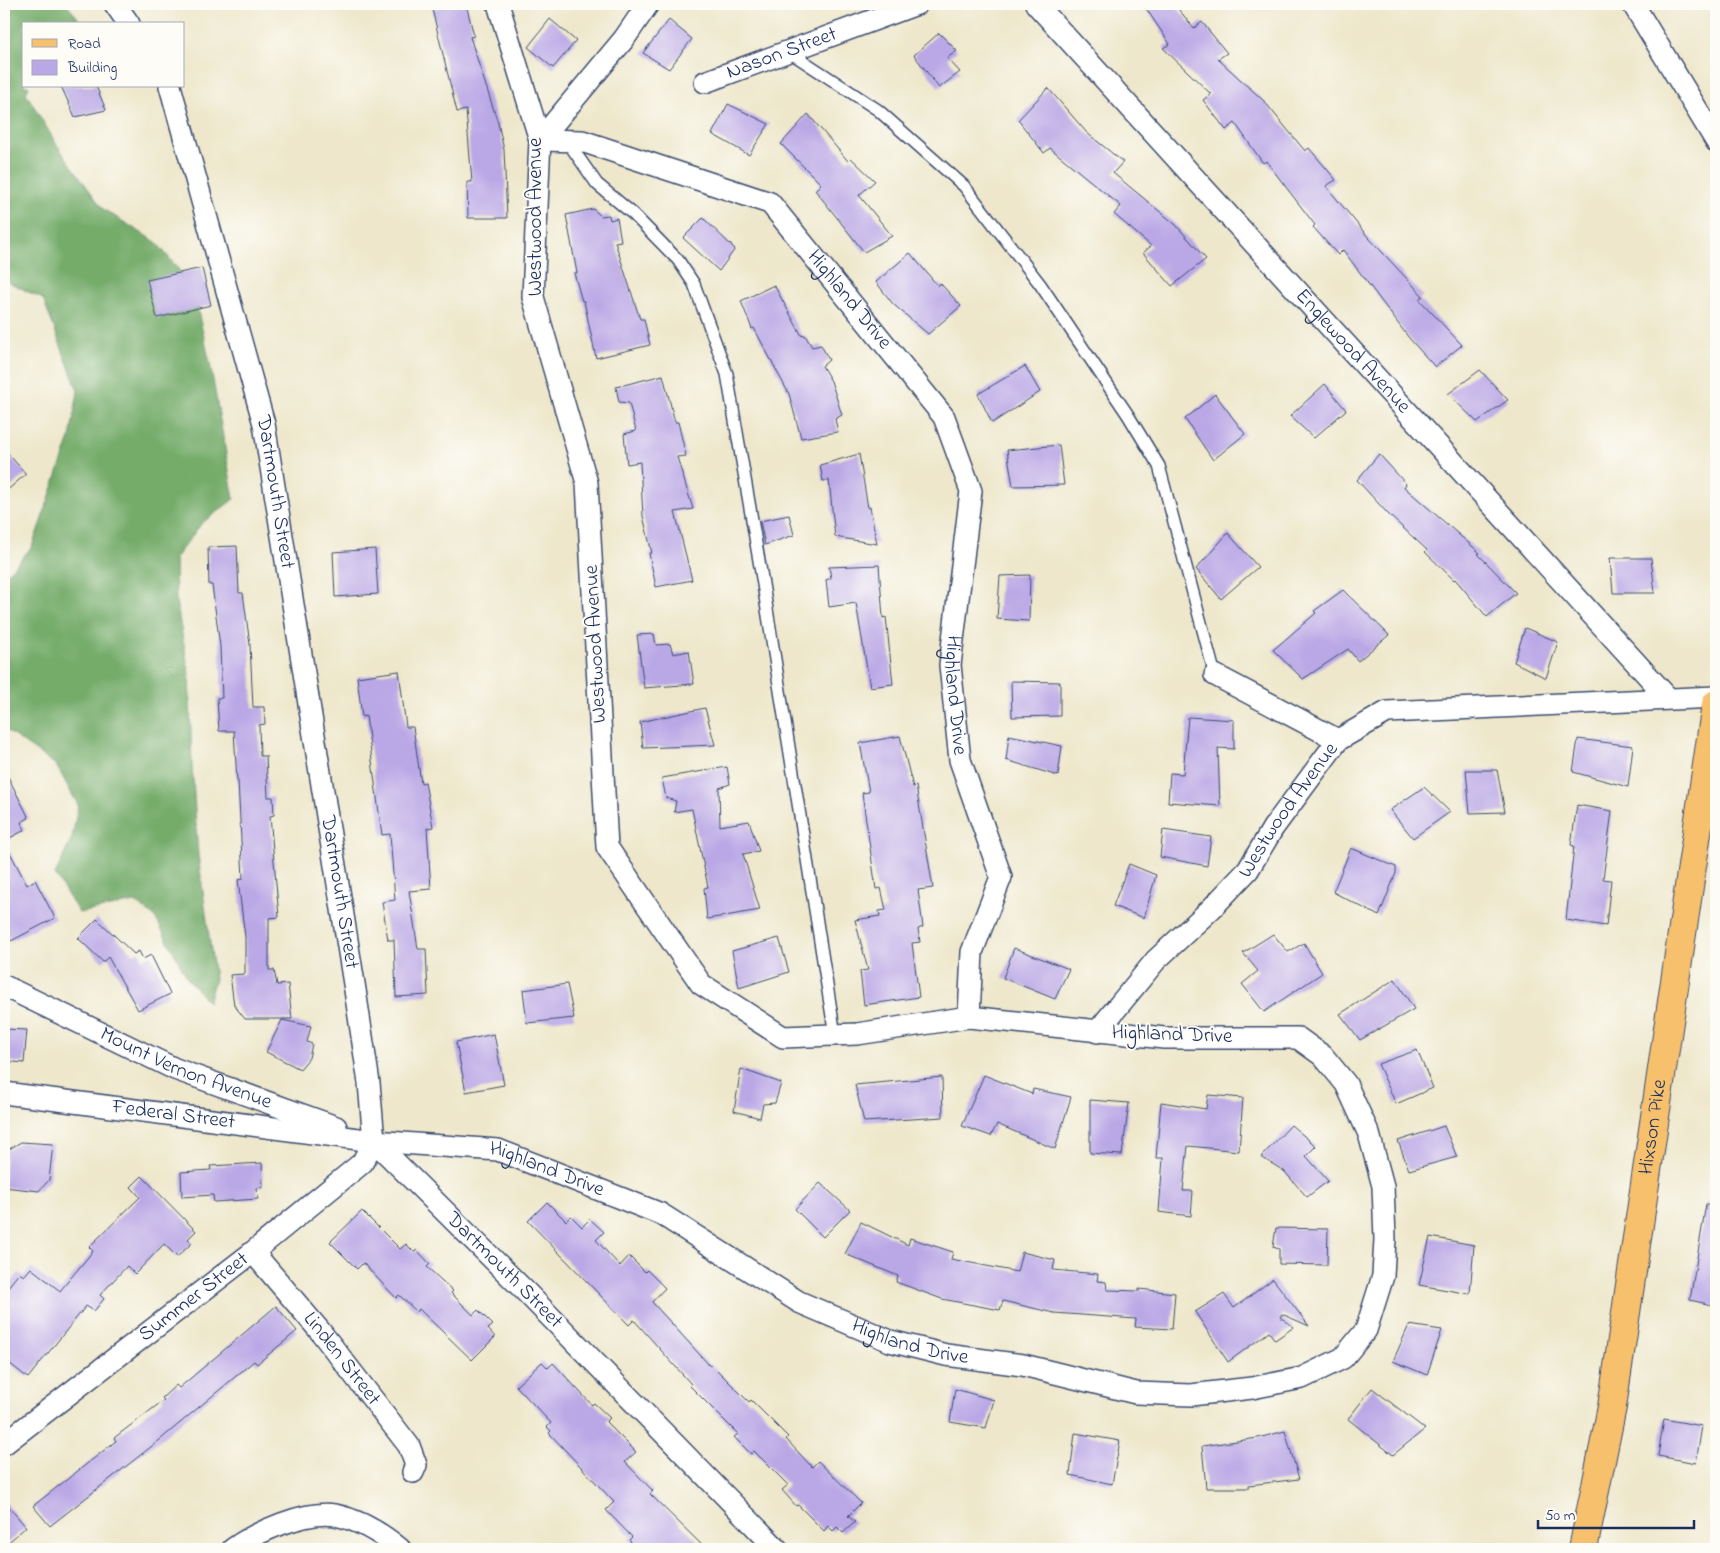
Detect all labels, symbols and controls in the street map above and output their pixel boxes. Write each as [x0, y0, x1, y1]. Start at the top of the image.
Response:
street label: Nason Street [722, 20, 841, 88]
legend [22, 22, 185, 88]
text: Road [68, 33, 101, 55]
text: Building [67, 57, 117, 80]
street label: Westwood Avenue [521, 137, 551, 296]
street label: Highland Drive [799, 244, 899, 357]
street label: Englewood Avenue [1288, 282, 1418, 421]
street label: Dartmouth Street [247, 411, 302, 571]
street label: Westwood Avenue [577, 563, 615, 724]
street label: Highland Drive [934, 633, 974, 757]
street label: Westwood Avenue [1231, 736, 1346, 884]
street label: Dartmouth Street [312, 812, 366, 971]
street label: Highland Drive [1111, 1018, 1233, 1054]
street label: Mount Vernon Avenue [95, 1020, 276, 1118]
street label: Hixson Pike [1632, 1077, 1675, 1177]
street label: Federal Street [109, 1092, 237, 1138]
street label: Highland Drive [489, 1134, 609, 1205]
street label: Dartmouth Street [438, 1205, 569, 1336]
street label: Summer Street [133, 1245, 256, 1350]
street label: Linden Street [295, 1306, 388, 1412]
street label: Highland Drive [847, 1311, 971, 1373]
scale bar [1538, 1498, 1694, 1530]
text: 50 m [1545, 1505, 1576, 1527]

